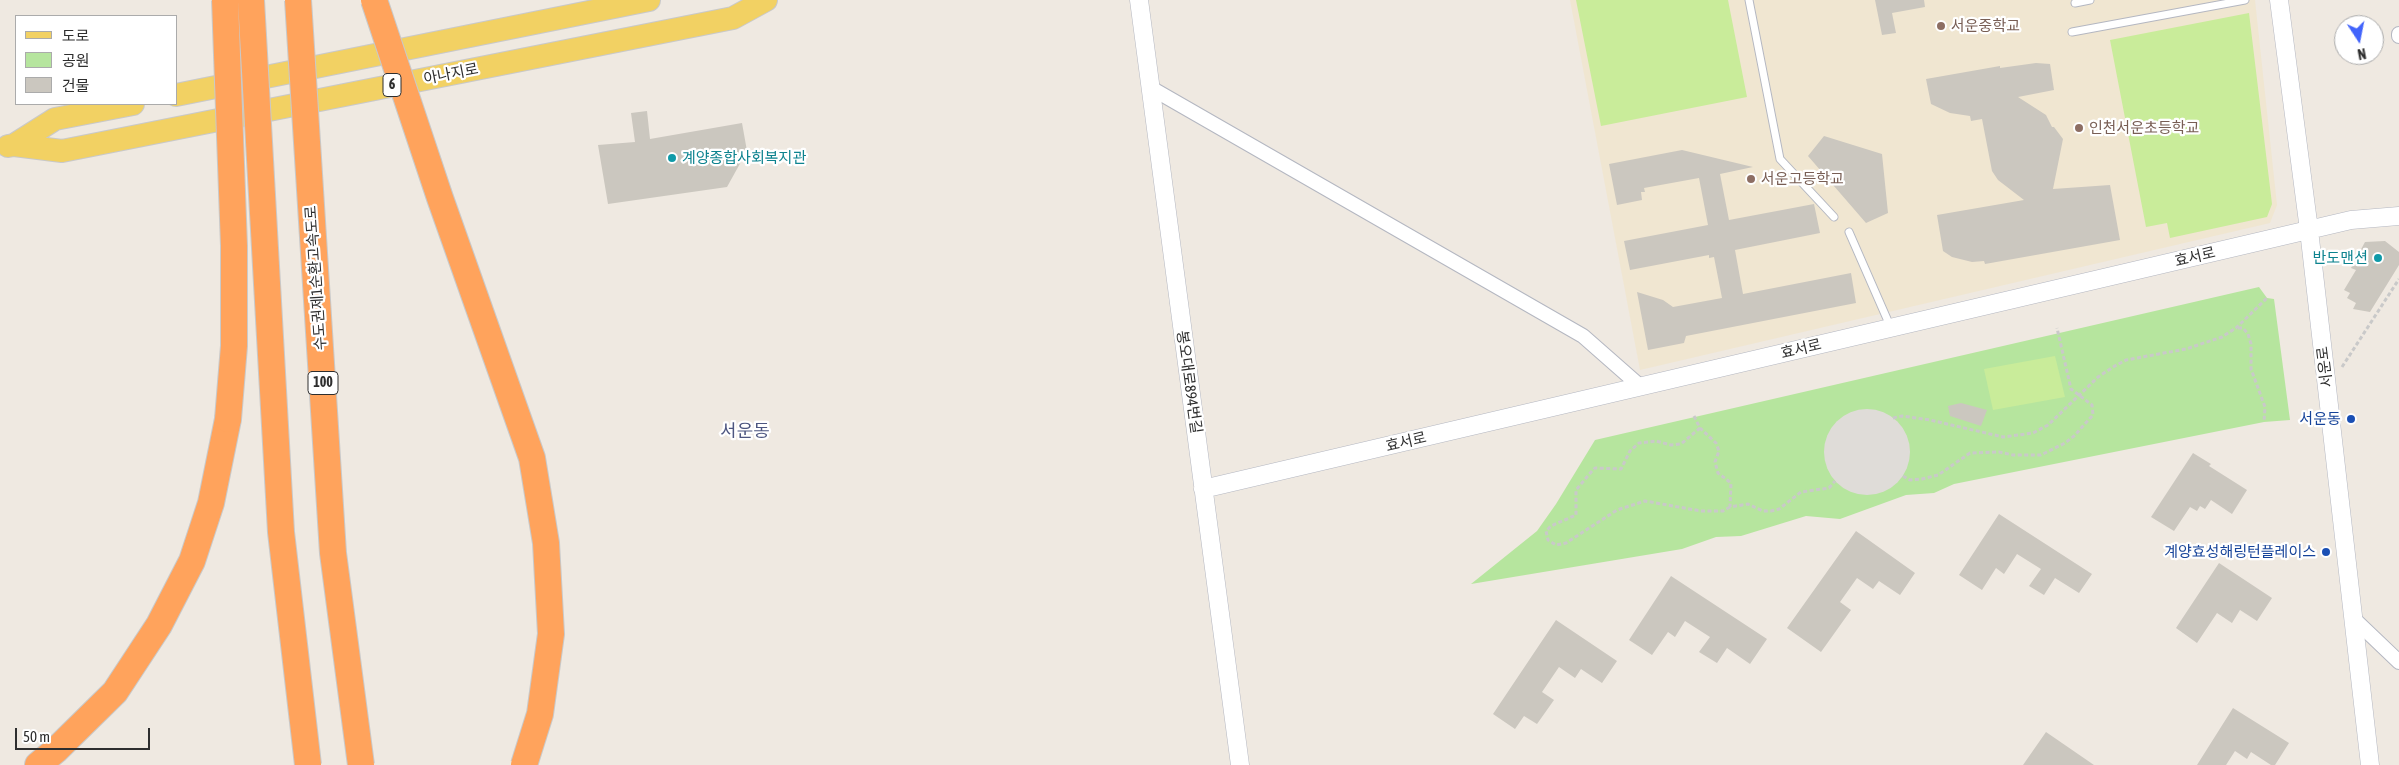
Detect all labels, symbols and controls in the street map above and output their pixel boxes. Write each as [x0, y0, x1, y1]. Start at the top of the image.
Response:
legend [15, 15, 178, 105]
north arrow [2334, 15, 2384, 65]
place label: 서운중학교 [1951, 17, 2020, 35]
marker: 서운중학교 [1935, 20, 1947, 32]
text: 도로 [62, 27, 90, 44]
text: N [2356, 45, 2367, 62]
text: 공원 [62, 52, 90, 69]
street label: 아나지로 [422, 60, 480, 88]
road number: 6 [383, 74, 401, 96]
text: 건물 [62, 77, 90, 94]
place label: 인천서운초등학교 [2089, 119, 2199, 137]
marker: 인천서운초등학교 [2073, 122, 2085, 134]
place label: 계양종합사회복지관 [682, 149, 806, 167]
marker: 계양종합사회복지관 [666, 152, 678, 164]
place label: 서운고등학교 [1761, 170, 1844, 188]
marker: 서운고등학교 [1745, 173, 1757, 185]
street label: 수도권제1순환고속도로 [302, 205, 330, 351]
street label: 효서로 [2173, 244, 2217, 270]
place label: 반도맨션 [2313, 249, 2368, 267]
marker: 반도맨션 [2372, 252, 2384, 264]
street label: 봉오대로894번길 [1173, 329, 1205, 435]
street label: 효서로 [1779, 336, 1823, 362]
street label: 서운로 [2314, 345, 2336, 389]
road number: 100 [308, 372, 338, 394]
place label: 서운동 [2300, 410, 2341, 428]
marker: 서운동 [2345, 413, 2357, 425]
district label: 서운동 [720, 420, 770, 442]
street label: 효서로 [1384, 429, 1428, 455]
place label: 계양효성해링턴플레이스 [2164, 543, 2316, 561]
marker: 계양효성해링턴플레이스 [2320, 546, 2332, 558]
scale bar [18, 718, 152, 750]
text: 50 m [23, 728, 50, 745]

